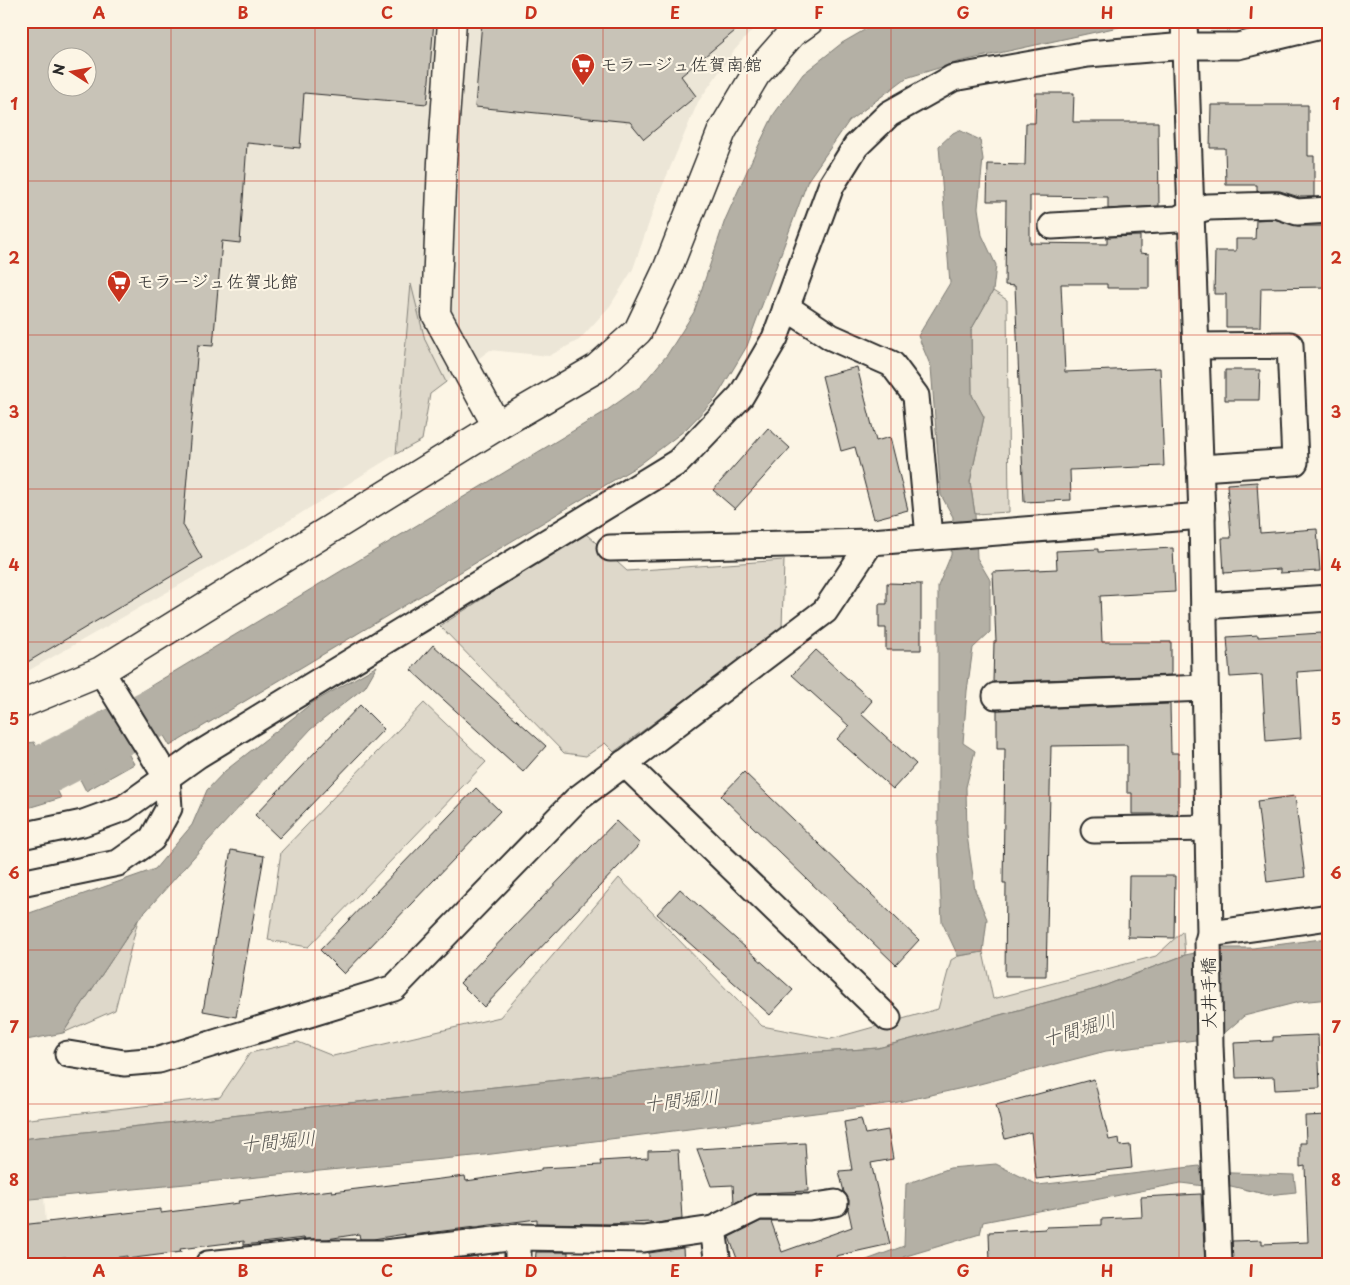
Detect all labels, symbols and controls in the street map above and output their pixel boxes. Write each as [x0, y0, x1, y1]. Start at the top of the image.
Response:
text: A [93, 0, 106, 24]
text: B [238, 0, 249, 24]
text: C [381, 0, 393, 24]
text: D [525, 0, 537, 24]
text: E [670, 0, 680, 24]
text: F [814, 0, 824, 24]
text: G [956, 0, 970, 24]
text: H [1101, 0, 1113, 24]
text: I [1248, 0, 1254, 24]
north arrow [48, 48, 98, 98]
place label: モラージュ佐賀南館 [600, 50, 762, 77]
supermarket icon: モラージュ佐賀南館 [570, 52, 596, 86]
text: N [47, 62, 70, 77]
text: 1 [10, 91, 18, 115]
text: 1 [1332, 91, 1340, 115]
text: 2 [8, 245, 20, 269]
text: 2 [1330, 245, 1342, 269]
place label: モラージュ佐賀北館 [136, 267, 298, 294]
supermarket icon: モラージュ佐賀北館 [106, 269, 132, 303]
text: 3 [9, 399, 19, 423]
text: 3 [1331, 399, 1341, 423]
text: 4 [9, 552, 20, 576]
text: 4 [1331, 552, 1342, 576]
text: 5 [9, 706, 19, 730]
text: 5 [1331, 706, 1341, 730]
text: 6 [8, 860, 20, 884]
text: 6 [1330, 860, 1342, 884]
street label: 大井手橋 [1193, 957, 1222, 1029]
water label: 十間堀川 [1038, 1004, 1119, 1052]
text: 7 [9, 1014, 19, 1038]
text: 7 [1331, 1014, 1341, 1038]
water label: 十間堀川 [642, 1081, 720, 1117]
water label: 十間堀川 [239, 1123, 317, 1157]
text: 8 [9, 1167, 19, 1191]
text: 8 [1331, 1167, 1341, 1191]
text: A [93, 1258, 106, 1282]
text: B [238, 1258, 249, 1282]
text: C [381, 1258, 393, 1282]
text: D [525, 1258, 537, 1282]
text: E [670, 1258, 680, 1282]
text: F [814, 1258, 824, 1282]
text: G [956, 1258, 970, 1282]
text: H [1101, 1258, 1113, 1282]
text: I [1248, 1258, 1254, 1282]

